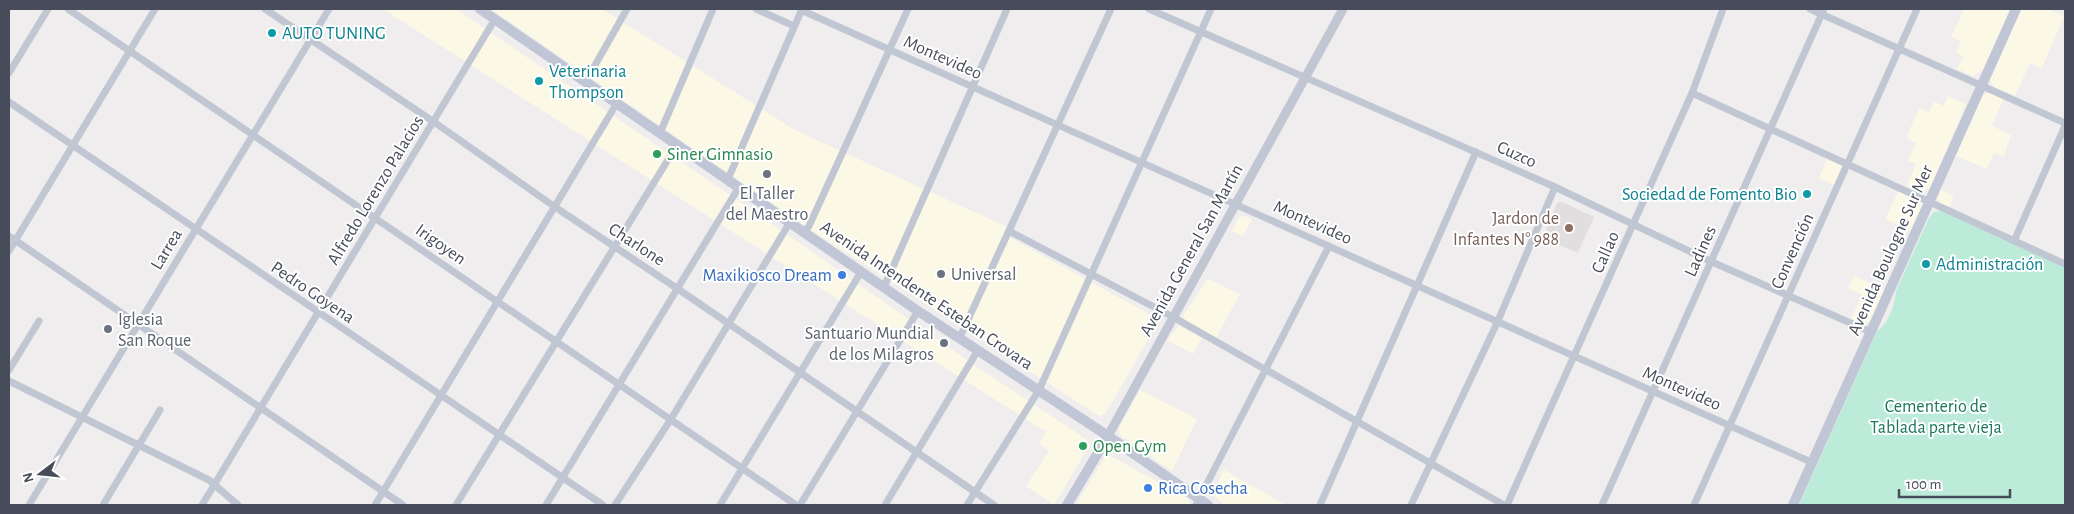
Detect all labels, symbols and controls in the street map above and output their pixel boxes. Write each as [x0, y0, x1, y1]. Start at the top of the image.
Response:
place label: AUTO TUNING [282, 25, 386, 43]
marker: AUTO TUNING [266, 27, 278, 39]
street label: Montevideo [901, 33, 985, 83]
place label: Veterinaria Thompson [549, 63, 627, 102]
marker: Veterinaria Thompson [533, 75, 545, 87]
street label: Alfredo Lorenzo Palacios [324, 113, 427, 268]
street label: Cuzco [1494, 138, 1539, 172]
place label: Siner Gimnasio [667, 146, 773, 164]
marker: Siner Gimnasio [651, 148, 663, 160]
street label: Avenida General San Martín [1137, 161, 1247, 339]
street label: Avenida Boulogne Sur Mer [1845, 162, 1937, 338]
marker: El Taller del Maestro [761, 168, 773, 180]
place label: El Taller del Maestro [726, 185, 809, 224]
place label: Sociedad de Fomento Bio [1622, 186, 1797, 204]
marker: Sociedad de Fomento Bio [1801, 188, 1813, 200]
street label: Montevideo [1271, 198, 1355, 248]
place label: Jardon de Infantes N° 988 [1453, 210, 1559, 249]
street label: Convención [1768, 211, 1818, 292]
street label: Avenida Intendente Esteban Crovara [817, 218, 1036, 374]
street label: Charlone [605, 220, 668, 270]
street label: Irigoyen [412, 221, 469, 269]
marker: Jardon de Infantes N° 988 [1563, 222, 1575, 234]
street label: Ladines [1682, 223, 1720, 280]
street label: Larrea [148, 226, 186, 273]
street label: Callao [1589, 229, 1623, 276]
place label: Administración [1936, 256, 2043, 274]
street label: Pedro Goyena [268, 258, 357, 327]
marker: Administración [1920, 258, 1932, 270]
place label: Universal [951, 266, 1016, 284]
place label: Maxikiosco Dream [702, 267, 832, 285]
marker: Universal [935, 268, 947, 280]
marker: Maxikiosco Dream [836, 269, 848, 281]
place label: Iglesia San Roque [118, 311, 191, 350]
marker: Iglesia San Roque [102, 323, 114, 335]
place label: Santuario Mundial de los Milagros [805, 325, 934, 364]
marker: Santuario Mundial de los Milagros [938, 337, 950, 349]
street label: Montevideo [1640, 364, 1724, 414]
park label: Cementerio de Tablada parte vieja [1870, 398, 2002, 437]
place label: Open Gym [1093, 438, 1167, 456]
marker: Open Gym [1077, 440, 1089, 452]
north arrow [15, 449, 65, 499]
scale bar [1899, 466, 2010, 498]
text: N [20, 471, 37, 484]
text: 100 m [1906, 477, 1941, 492]
place label: Rica Cosecha [1158, 480, 1248, 498]
marker: Rica Cosecha [1142, 482, 1154, 494]

